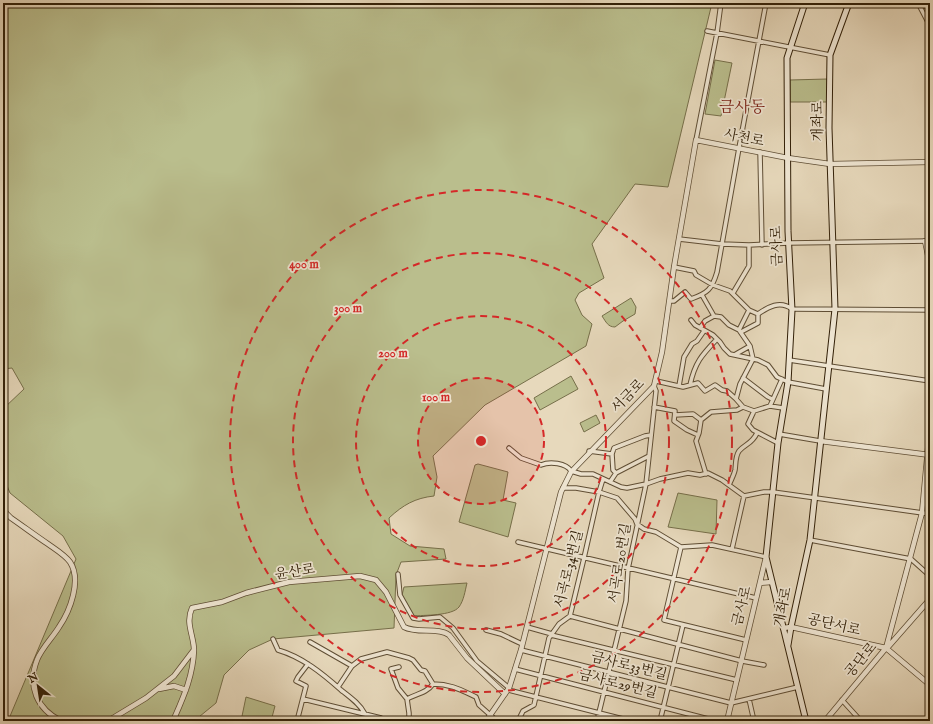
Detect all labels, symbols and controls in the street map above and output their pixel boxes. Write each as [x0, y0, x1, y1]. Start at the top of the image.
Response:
district label: 금사동 [719, 98, 766, 118]
street label: 개좌로 [809, 100, 827, 141]
street label: 사천로 [722, 125, 766, 151]
street label: 금사로 [767, 225, 787, 267]
text: 400 m [289, 257, 320, 272]
text: 300 m [334, 301, 363, 316]
text: 200 m [378, 346, 408, 361]
street label: 서금로 [607, 375, 649, 417]
text: 100 m [422, 390, 451, 405]
centre of rings [474, 434, 488, 448]
street label: 서곡로20번길 [605, 522, 635, 604]
street label: 서곡로34번길 [551, 528, 587, 610]
street label: 윤산로 [274, 560, 317, 584]
street label: 금사로 [728, 584, 756, 628]
street label: 개좌로 [770, 585, 796, 629]
street label: 공단서로 [806, 610, 863, 640]
street label: 공단로 [841, 638, 881, 681]
street label: 금사로33번길 [589, 648, 669, 684]
north arrow [18, 666, 58, 706]
street label: 금사로29번길 [577, 666, 659, 702]
text: N [25, 670, 42, 687]

